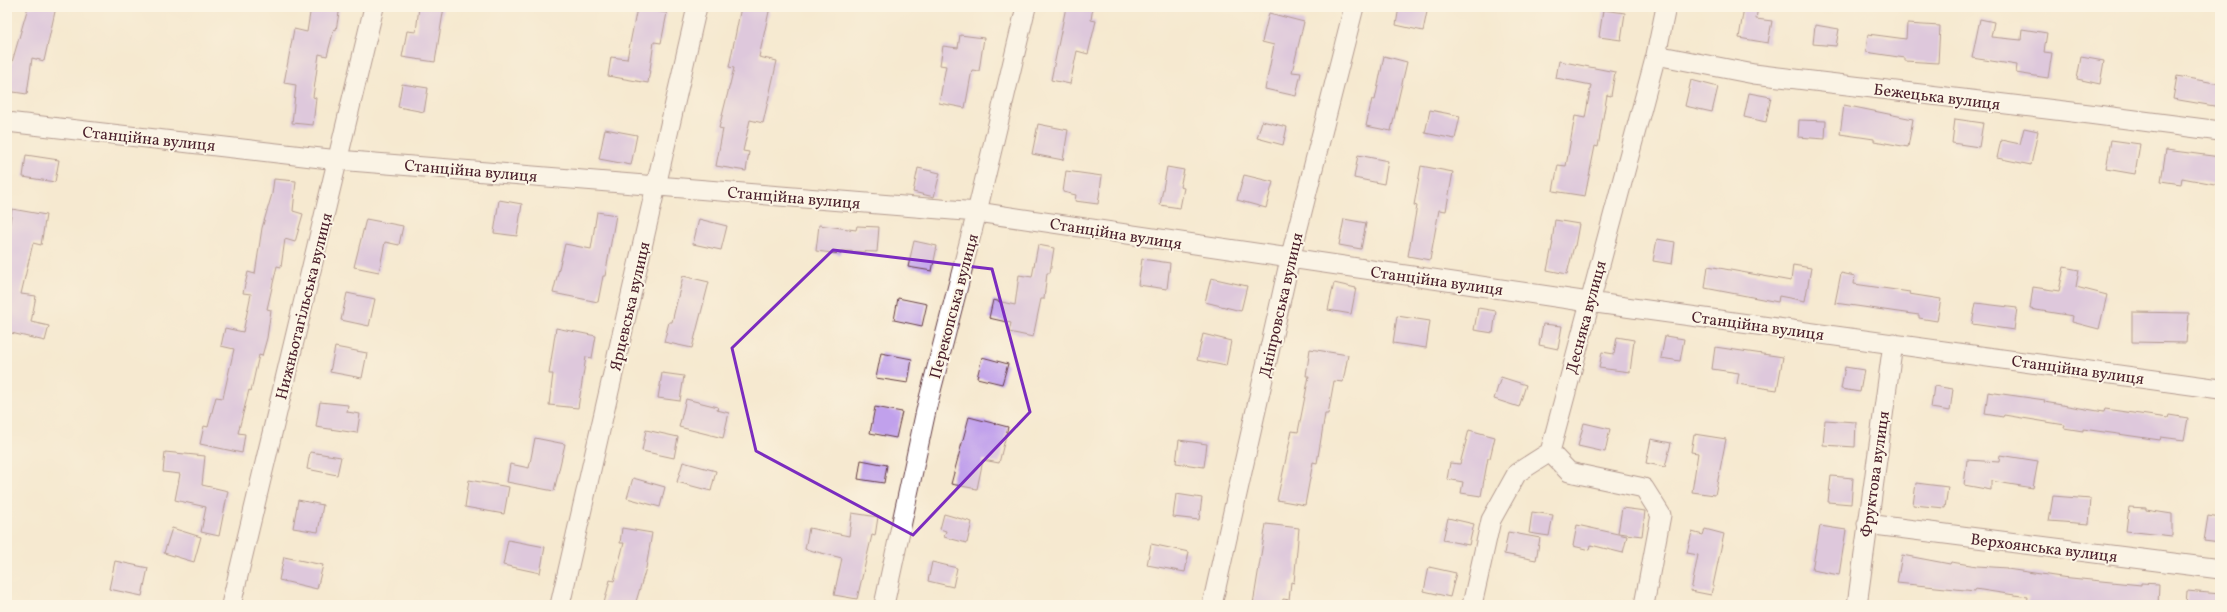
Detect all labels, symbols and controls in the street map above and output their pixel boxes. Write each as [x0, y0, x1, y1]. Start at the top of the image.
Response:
street label: Бежецька вулиця [1872, 79, 2001, 117]
street label: Станційна вулиця [81, 122, 216, 158]
street label: Станційна вулиця [403, 155, 538, 189]
street label: Станційна вулиця [726, 182, 861, 216]
street label: Нижньотагільська вулиця [271, 211, 339, 402]
street label: Станційна вулиця [1048, 214, 1183, 256]
street label: Дніпровська вулиця [1255, 231, 1309, 380]
street label: Перекопська вулиця [925, 232, 985, 381]
street label: Ярцевська вулиця [605, 240, 657, 373]
street label: Десняка вулиця [1561, 258, 1613, 377]
street label: Станційна вулиця [1369, 262, 1504, 302]
street label: Станційна вулиця [1690, 307, 1825, 347]
street label: Станційна вулиця [2010, 351, 2145, 391]
street label: Фруктова вулиця [1856, 410, 1896, 539]
street label: Верхоянська вулиця [1969, 529, 2118, 569]

